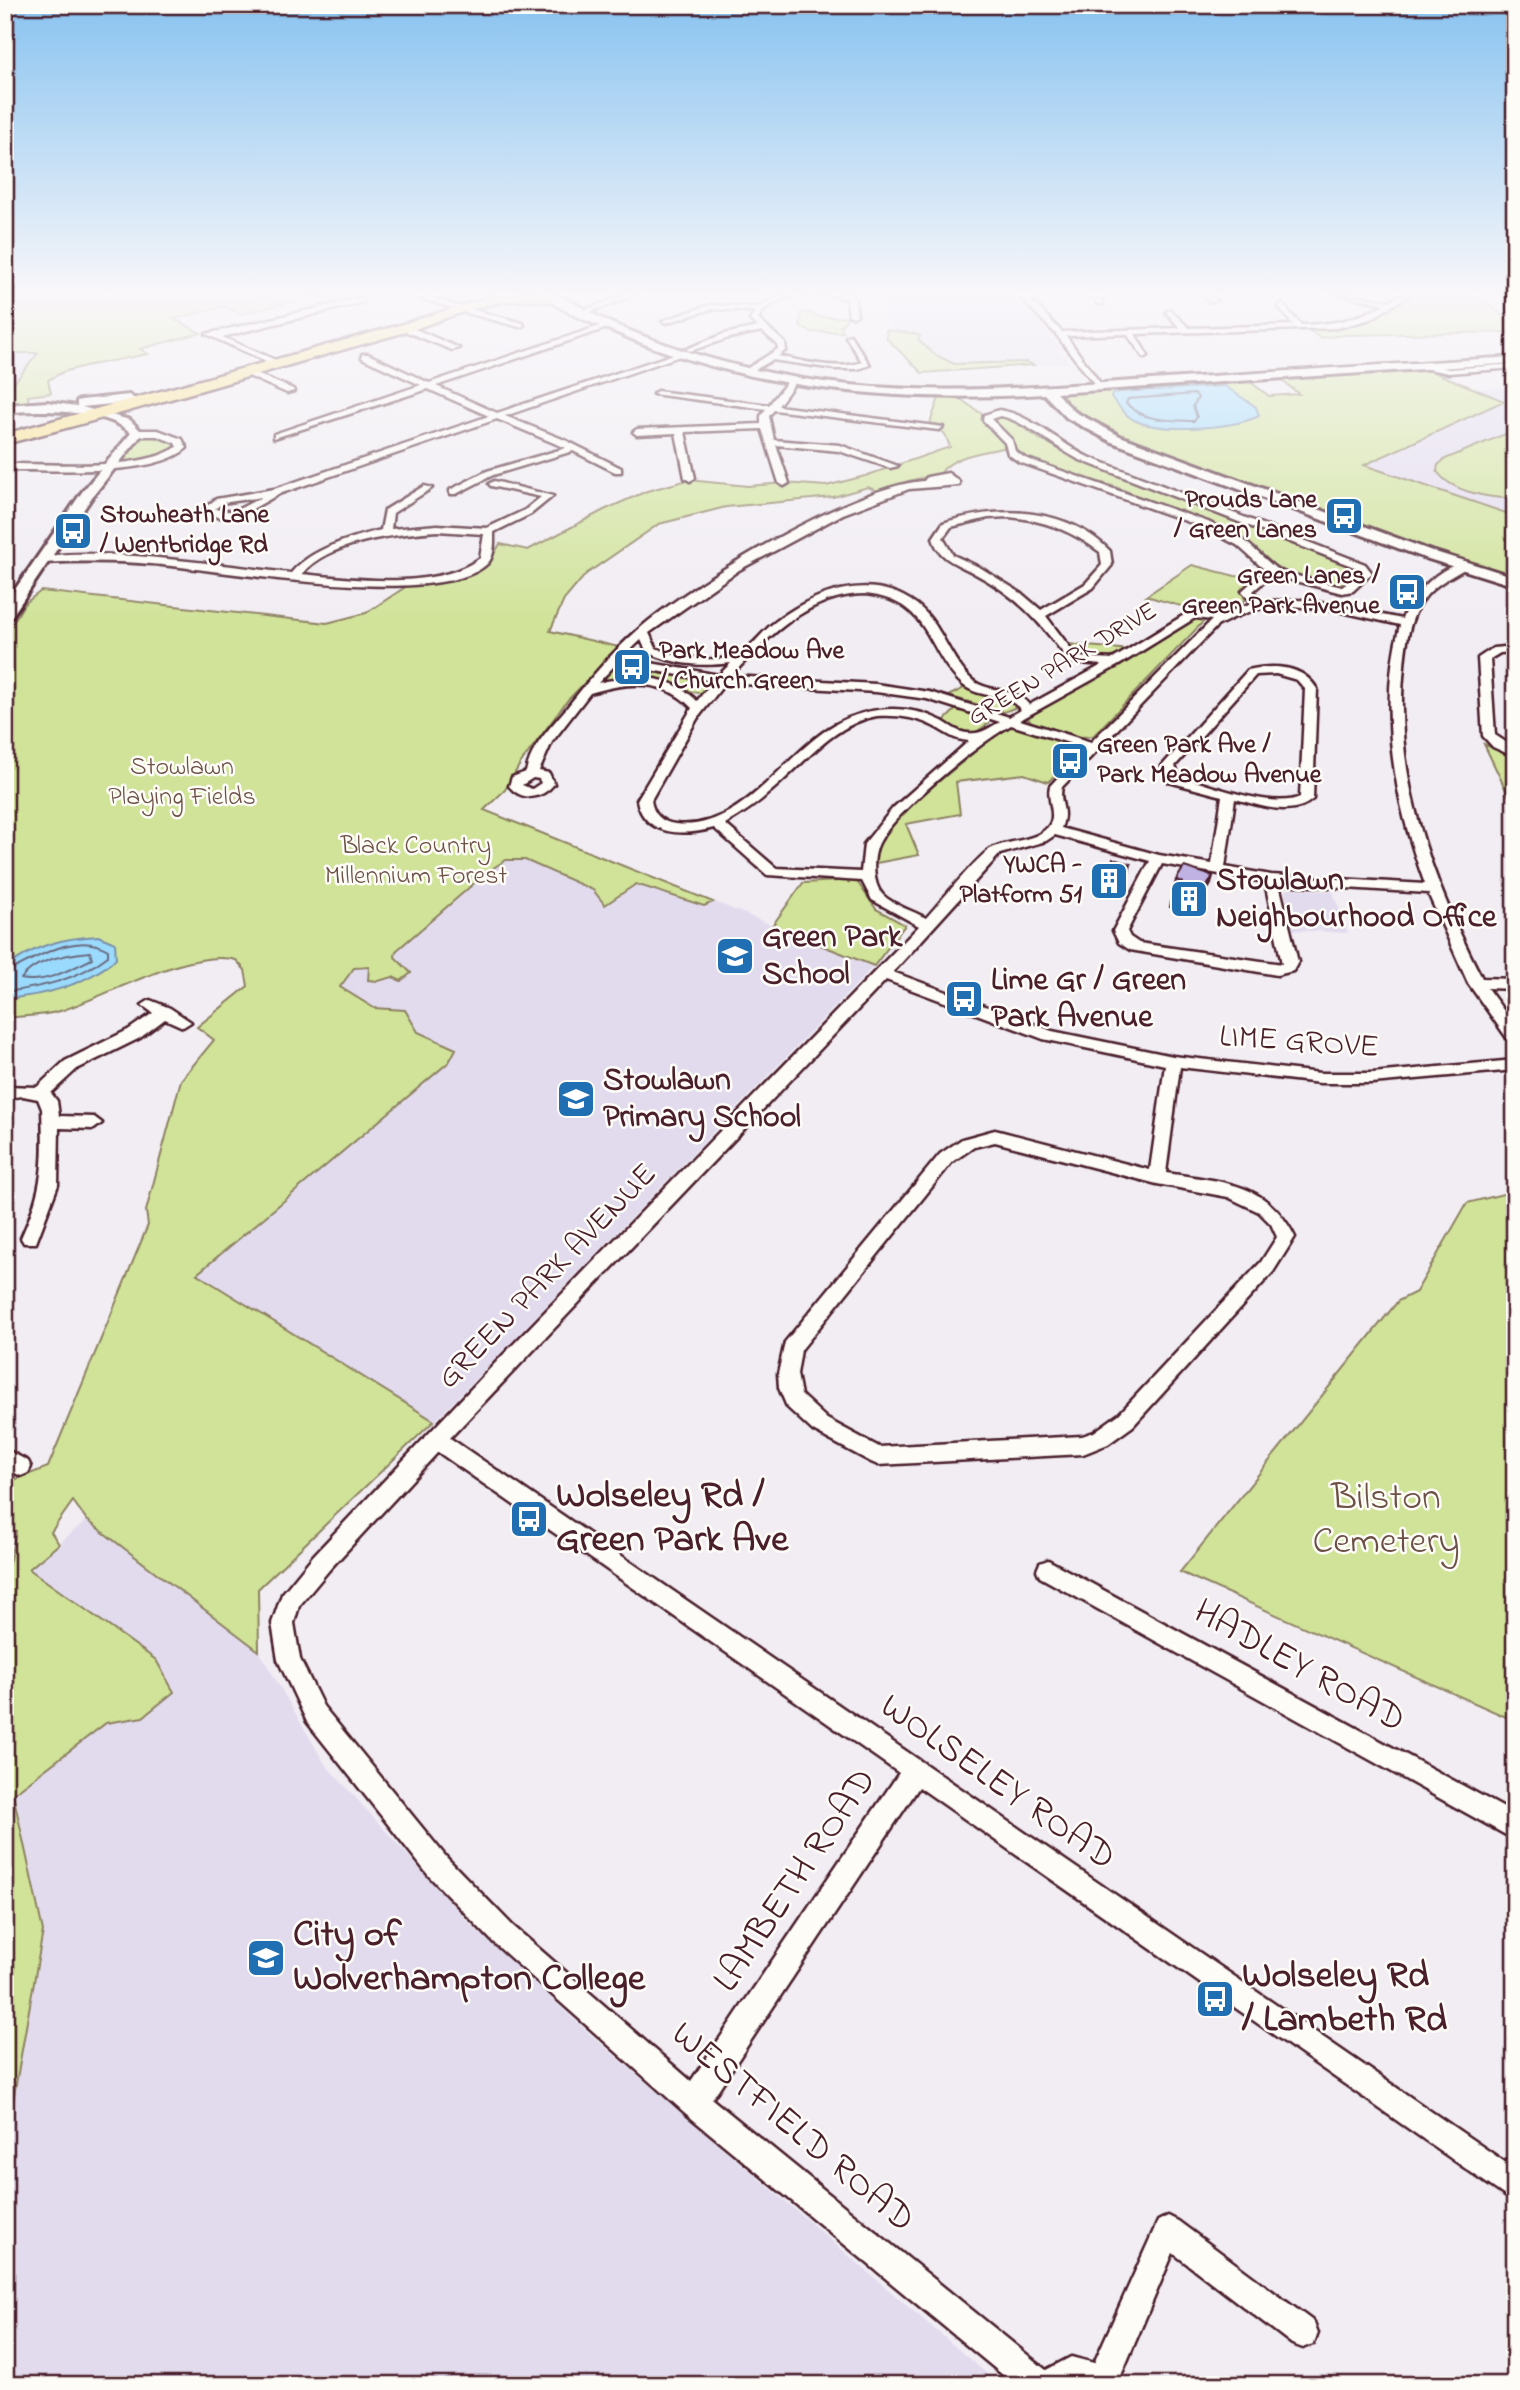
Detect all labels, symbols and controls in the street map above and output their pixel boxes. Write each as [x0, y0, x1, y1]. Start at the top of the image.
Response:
place label: Prouds Lane / Green Lanes [1173, 482, 1318, 550]
bus stop icon: Prouds Lane / Green Lanes [1323, 495, 1365, 537]
place label: Stowheath Lane / Wentbridge Rd [99, 497, 271, 566]
bus stop icon: Stowheath Lane / Wentbridge Rd [52, 510, 94, 552]
place label: Green Lanes / Green Park Avenue [1182, 558, 1381, 626]
bus stop icon: Green Lanes / Green Park Avenue [1386, 571, 1428, 613]
street label: GREEN PARK DRIVE [961, 593, 1165, 737]
place label: Park Meadow Ave / Church Green [658, 633, 845, 701]
bus stop icon: Park Meadow Ave / Church Green [611, 646, 653, 688]
place label: Green Park Ave / Park Meadow Avenue [1097, 727, 1323, 795]
bus stop icon: Green Park Ave / Park Meadow Avenue [1049, 740, 1091, 782]
park label: Stowlawn Playing Fields [108, 749, 256, 817]
park label: Black Country Millennium Forest [325, 828, 507, 896]
place label: YWCA - Platform 51 [959, 847, 1083, 915]
place label: Stowlawn Neighbourhood Office [1216, 858, 1498, 943]
building icon: YWCA - Platform 51 [1088, 860, 1130, 902]
building icon: Stowlawn Neighbourhood Office [1168, 878, 1210, 920]
place label: Green Park School [762, 915, 903, 999]
school or university icon: Green Park School [714, 935, 756, 977]
place label: Lime Gr / Green Park Avenue [991, 958, 1186, 1042]
bus stop icon: Lime Gr / Green Park Avenue [943, 978, 985, 1020]
street label: LIME GROVE [1218, 1014, 1380, 1072]
place label: Stowlawn Primary School [603, 1058, 801, 1143]
school or university icon: Stowlawn Primary School [555, 1078, 597, 1120]
street label: GREEN PARK AVENUE [427, 1153, 669, 1401]
place label: Wolseley Rd / Green Park Ave [556, 1469, 789, 1569]
park label: Bilston Cemetery [1312, 1471, 1460, 1571]
bus stop icon: Wolseley Rd / Green Park Ave [508, 1498, 550, 1540]
street label: HADLEY ROAD [1183, 1586, 1415, 1748]
street label: WOLSELEY ROAD [867, 1680, 1127, 1886]
street label: LAMBETH ROAD [700, 1758, 892, 2004]
place label: City of Wolverhampton College [293, 1908, 646, 2008]
school or university icon: City of Wolverhampton College [245, 1937, 287, 1979]
place label: Wolseley Rd / Lambeth Rd [1241, 1949, 1448, 2049]
bus stop icon: Wolseley Rd / Lambeth Rd [1194, 1978, 1236, 2020]
street label: WESTFIELD ROAD [657, 2009, 927, 2247]

